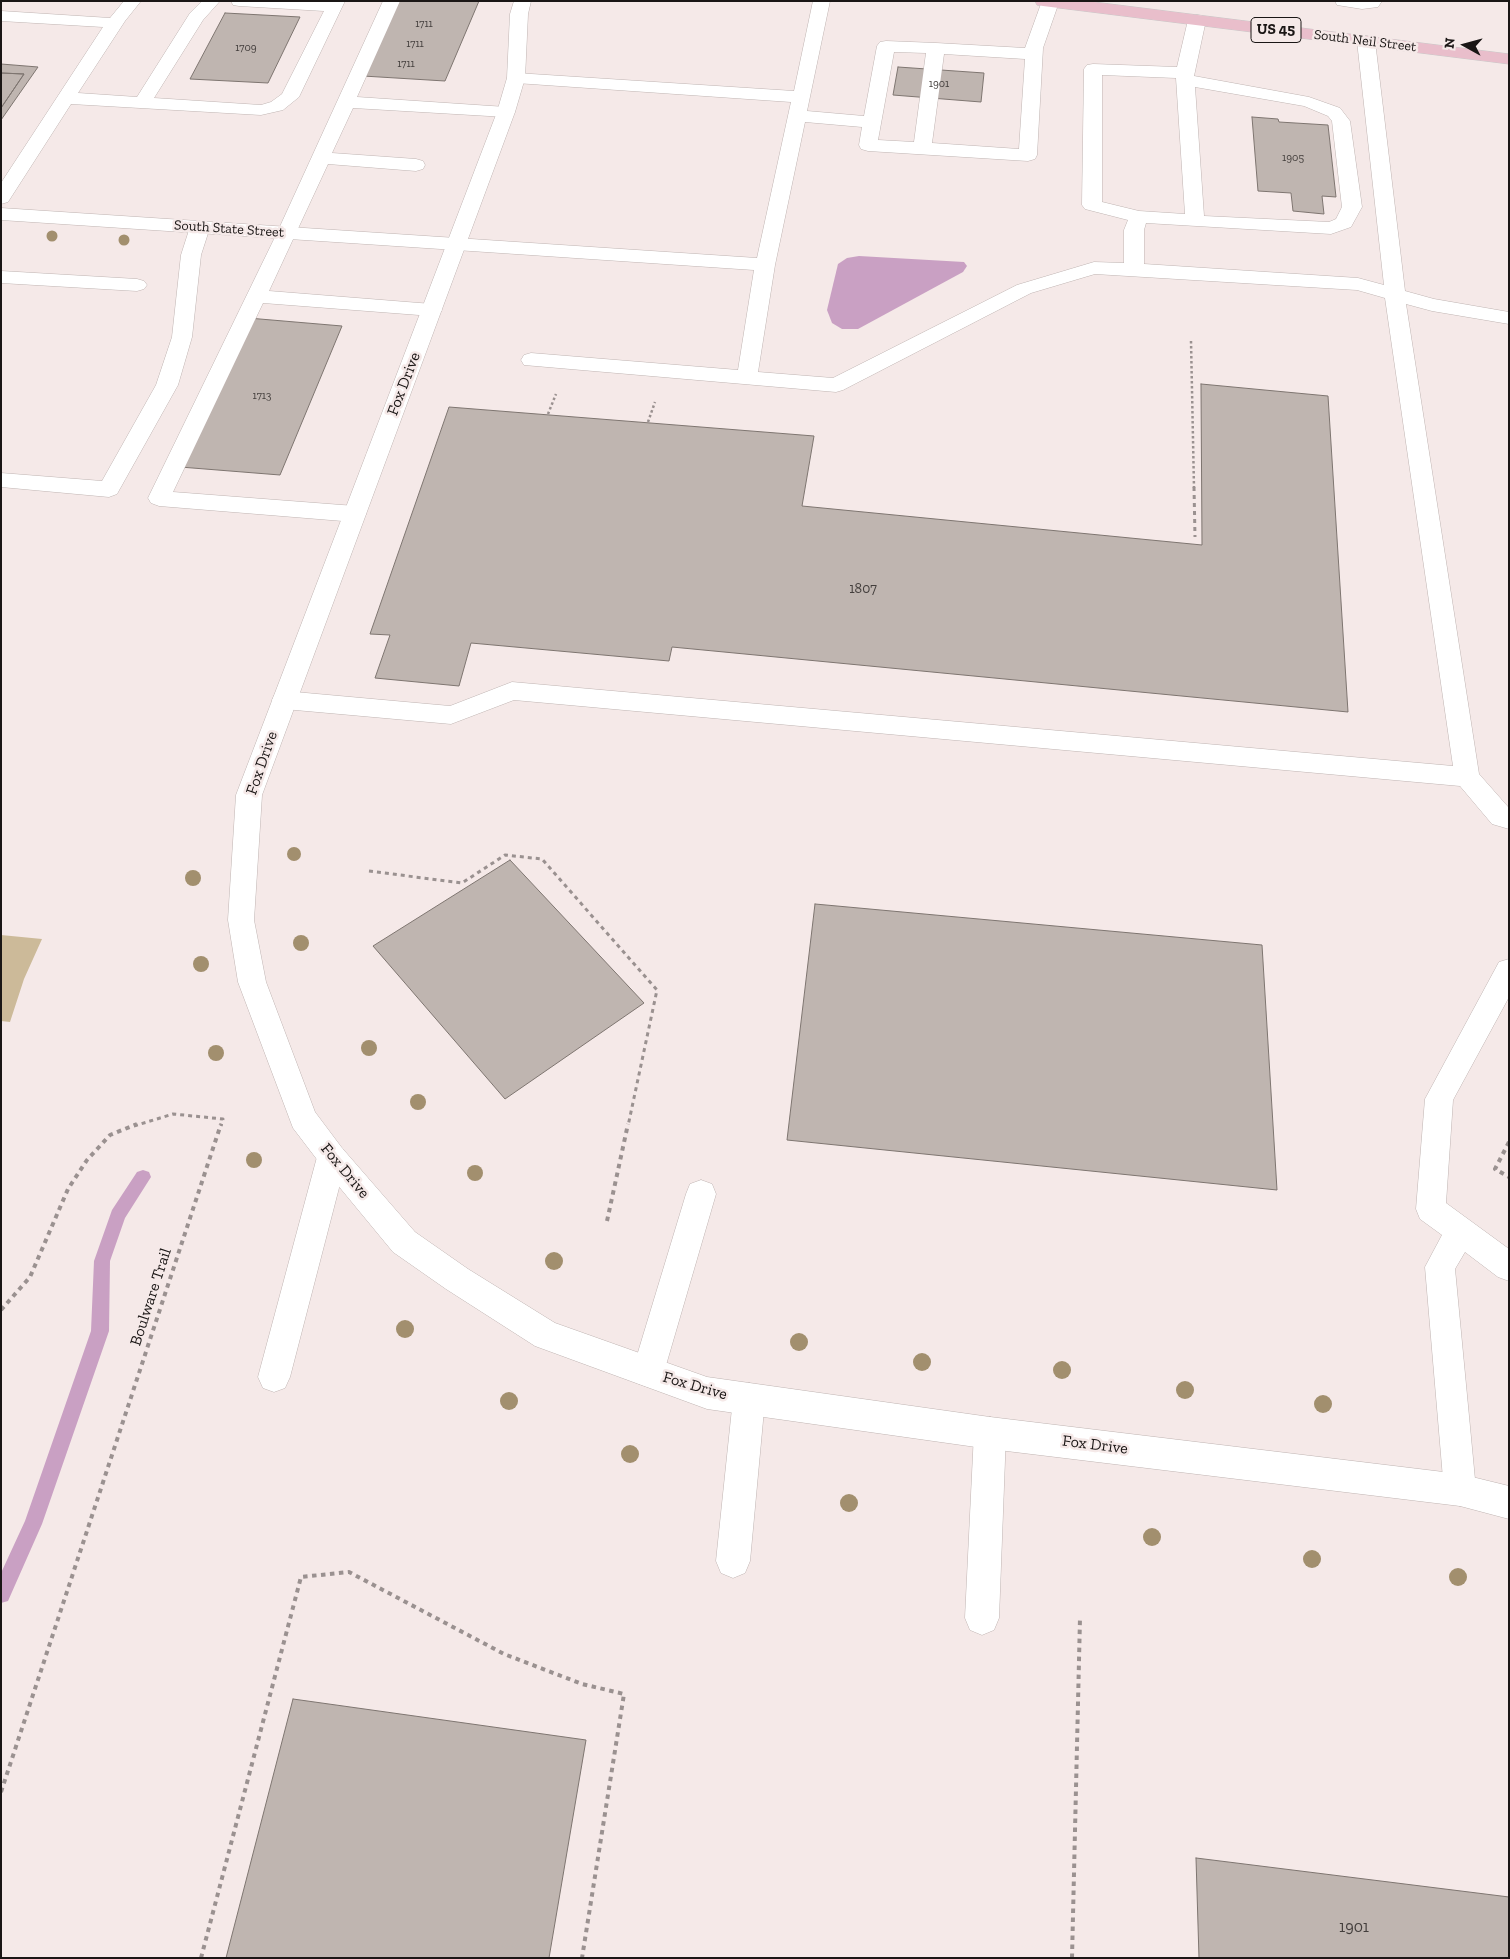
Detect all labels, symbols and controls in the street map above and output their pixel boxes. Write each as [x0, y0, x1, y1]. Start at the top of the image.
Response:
house number: 1711 [415, 17, 433, 31]
road number: US 45 [1251, 18, 1301, 42]
north arrow [1440, 20, 1490, 70]
street label: South Neil Street [1313, 26, 1417, 56]
house number: 1711 [406, 37, 424, 51]
text: N [1441, 37, 1459, 49]
house number: 1709 [235, 41, 257, 55]
house number: 1711 [397, 57, 415, 71]
house number: 1901 [929, 77, 949, 91]
house number: 1905 [1282, 151, 1304, 165]
street label: South State Street [174, 217, 284, 241]
street label: Fox Drive [383, 350, 425, 418]
house number: 1713 [253, 389, 271, 403]
house number: 1807 [849, 581, 877, 597]
street label: Fox Drive [242, 729, 282, 797]
street label: Fox Drive [316, 1140, 374, 1202]
street label: Boulware Trail [126, 1246, 176, 1348]
street label: Fox Drive [661, 1368, 729, 1404]
street label: Fox Drive [1061, 1431, 1129, 1459]
house number: 1901 [1339, 1917, 1369, 1937]

